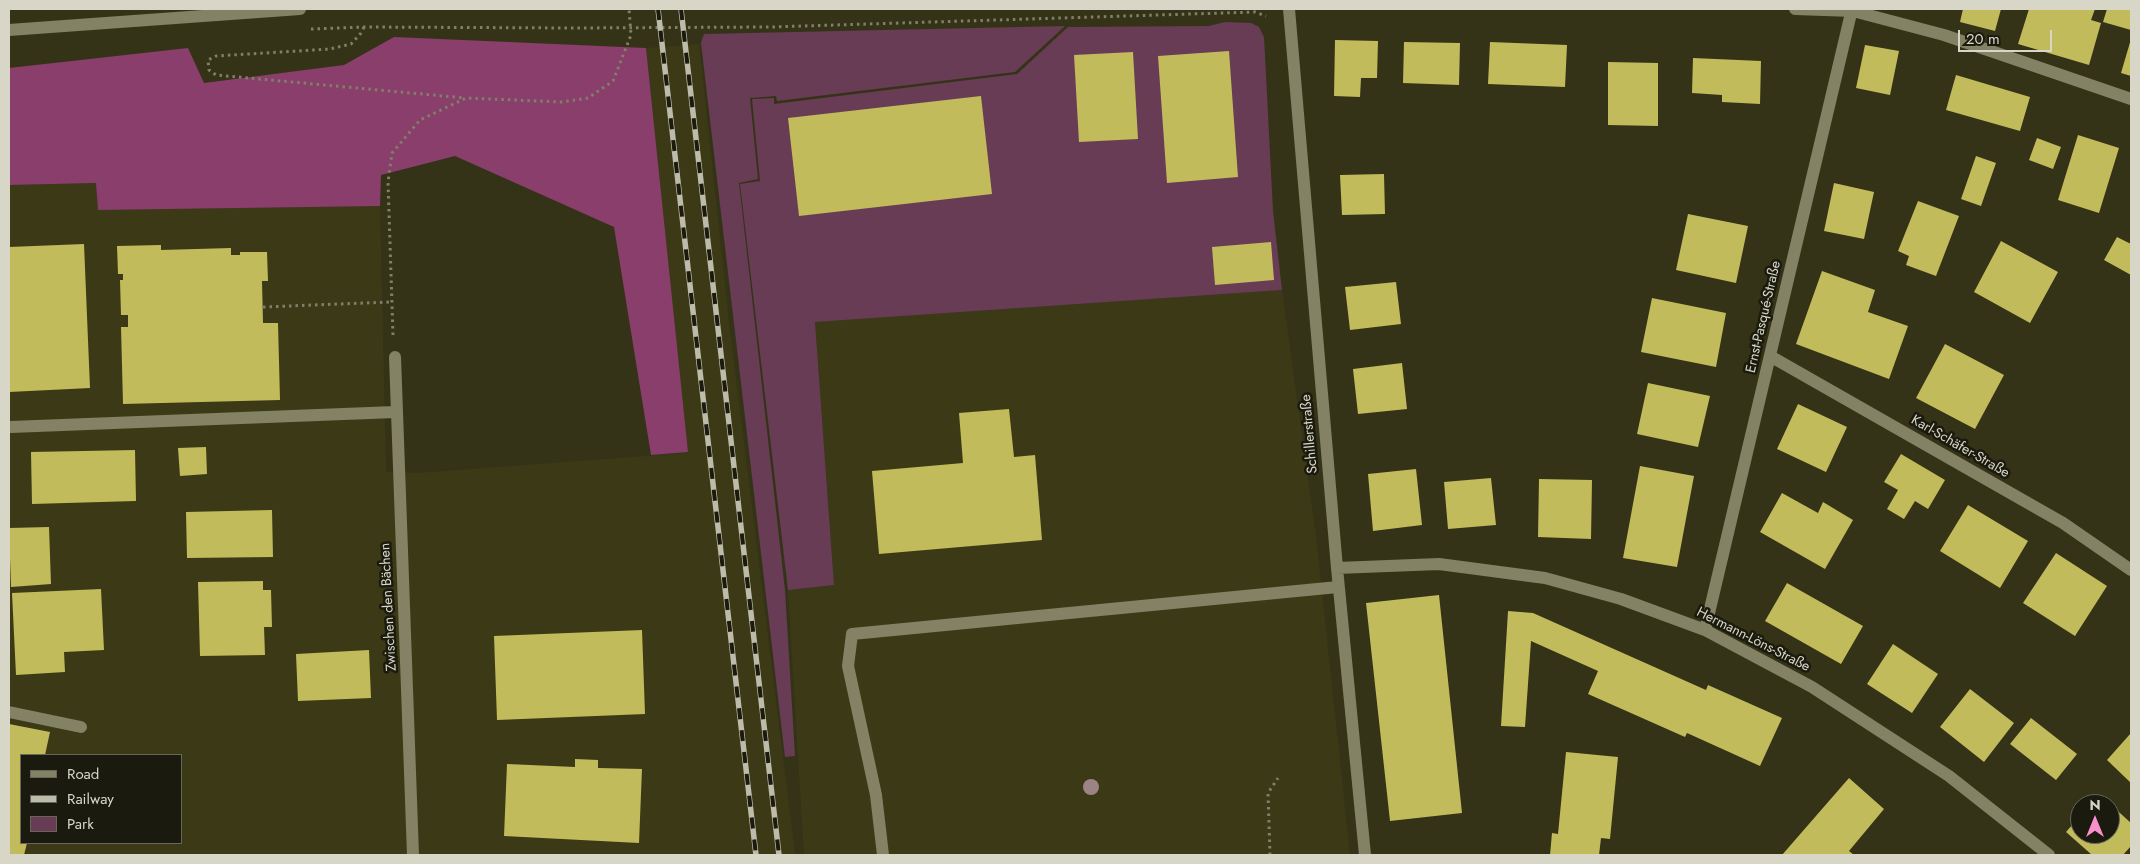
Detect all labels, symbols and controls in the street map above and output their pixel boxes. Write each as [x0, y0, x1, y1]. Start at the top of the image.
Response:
scale bar [1960, 20, 2054, 52]
text: 20 m [1966, 28, 2000, 50]
street label: Ernst-Pasqué-Straße [1743, 259, 1785, 375]
street label: Schillerstraße [1298, 394, 1322, 474]
street label: Karl-Schäfer-Straße [1908, 412, 2012, 482]
street label: Zwischen den Bächen [377, 542, 401, 672]
street label: Hermann-Löns-Straße [1694, 604, 1812, 676]
legend [20, 754, 182, 844]
text: Road [67, 763, 99, 785]
text: Railway [67, 788, 114, 810]
north arrow [2070, 794, 2120, 844]
text: N [2089, 795, 2101, 815]
text: Park [67, 813, 94, 835]

